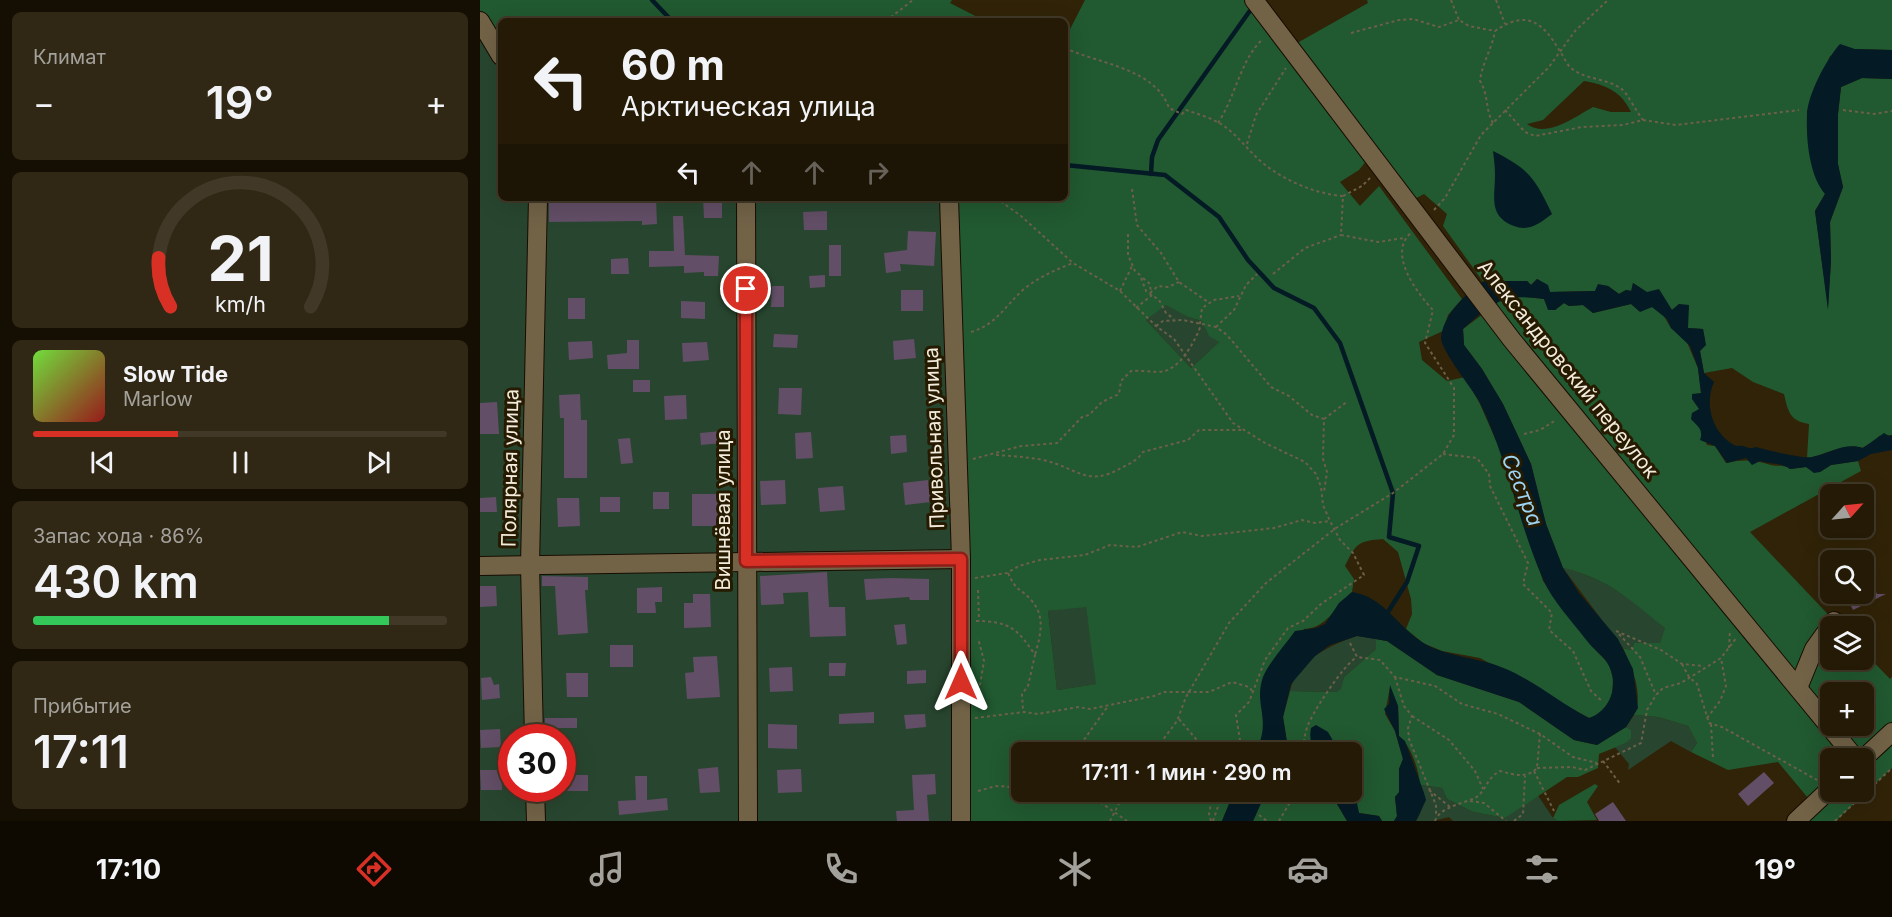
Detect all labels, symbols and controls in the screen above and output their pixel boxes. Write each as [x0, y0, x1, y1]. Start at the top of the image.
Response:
text: 60 m [621, 39, 725, 90]
icon: left [522, 42, 600, 120]
text: Климат [33, 45, 106, 69]
text: 19° [206, 75, 274, 130]
text: − [33, 83, 55, 123]
text: + [425, 83, 447, 123]
text: Арктическая улица [621, 90, 876, 123]
icon: left [672, 156, 705, 189]
icon: ahead [735, 156, 768, 189]
icon: ahead [798, 156, 831, 189]
icon: right [861, 156, 894, 189]
text: 21 [207, 221, 273, 296]
street label: Александровский переулок [1473, 255, 1663, 483]
pin [720, 263, 771, 314]
icon: arrive [729, 272, 762, 305]
text: km/h [215, 292, 265, 318]
street label: Привольная улица [919, 347, 949, 529]
text: Slow Tide [123, 361, 228, 387]
text: Marlow [123, 387, 193, 411]
street label: Полярная улица [497, 389, 523, 547]
street label: Вишнёвая улица [711, 430, 735, 590]
icon: previous [86, 446, 119, 479]
icon: pause [224, 446, 257, 479]
icon: next [362, 446, 395, 479]
water label: Сестра [1497, 450, 1548, 530]
north arrow [1820, 484, 1874, 538]
map controls [1820, 484, 1874, 802]
text: Запас хода · 86% [33, 524, 204, 548]
button: search [1820, 550, 1874, 604]
text: 430 km [33, 554, 199, 609]
button: layers [1820, 616, 1874, 670]
position arrow [929, 650, 993, 714]
button: + [1820, 682, 1874, 736]
text: Прибытие [33, 694, 132, 718]
text: 17:11 [33, 724, 129, 779]
speed limit sign: 30 [498, 724, 576, 802]
button: − [1820, 748, 1874, 802]
text: 17:11 · 1 мин · 290 m [1081, 759, 1292, 785]
icon: directions [353, 848, 395, 890]
icon: music [586, 848, 628, 890]
icon: phone [820, 848, 862, 890]
icon: climate [1054, 848, 1096, 890]
icon: car [1287, 848, 1329, 890]
icon: filters [1521, 848, 1563, 890]
text: 17:10 [96, 853, 161, 886]
text: 19° [1755, 853, 1796, 886]

